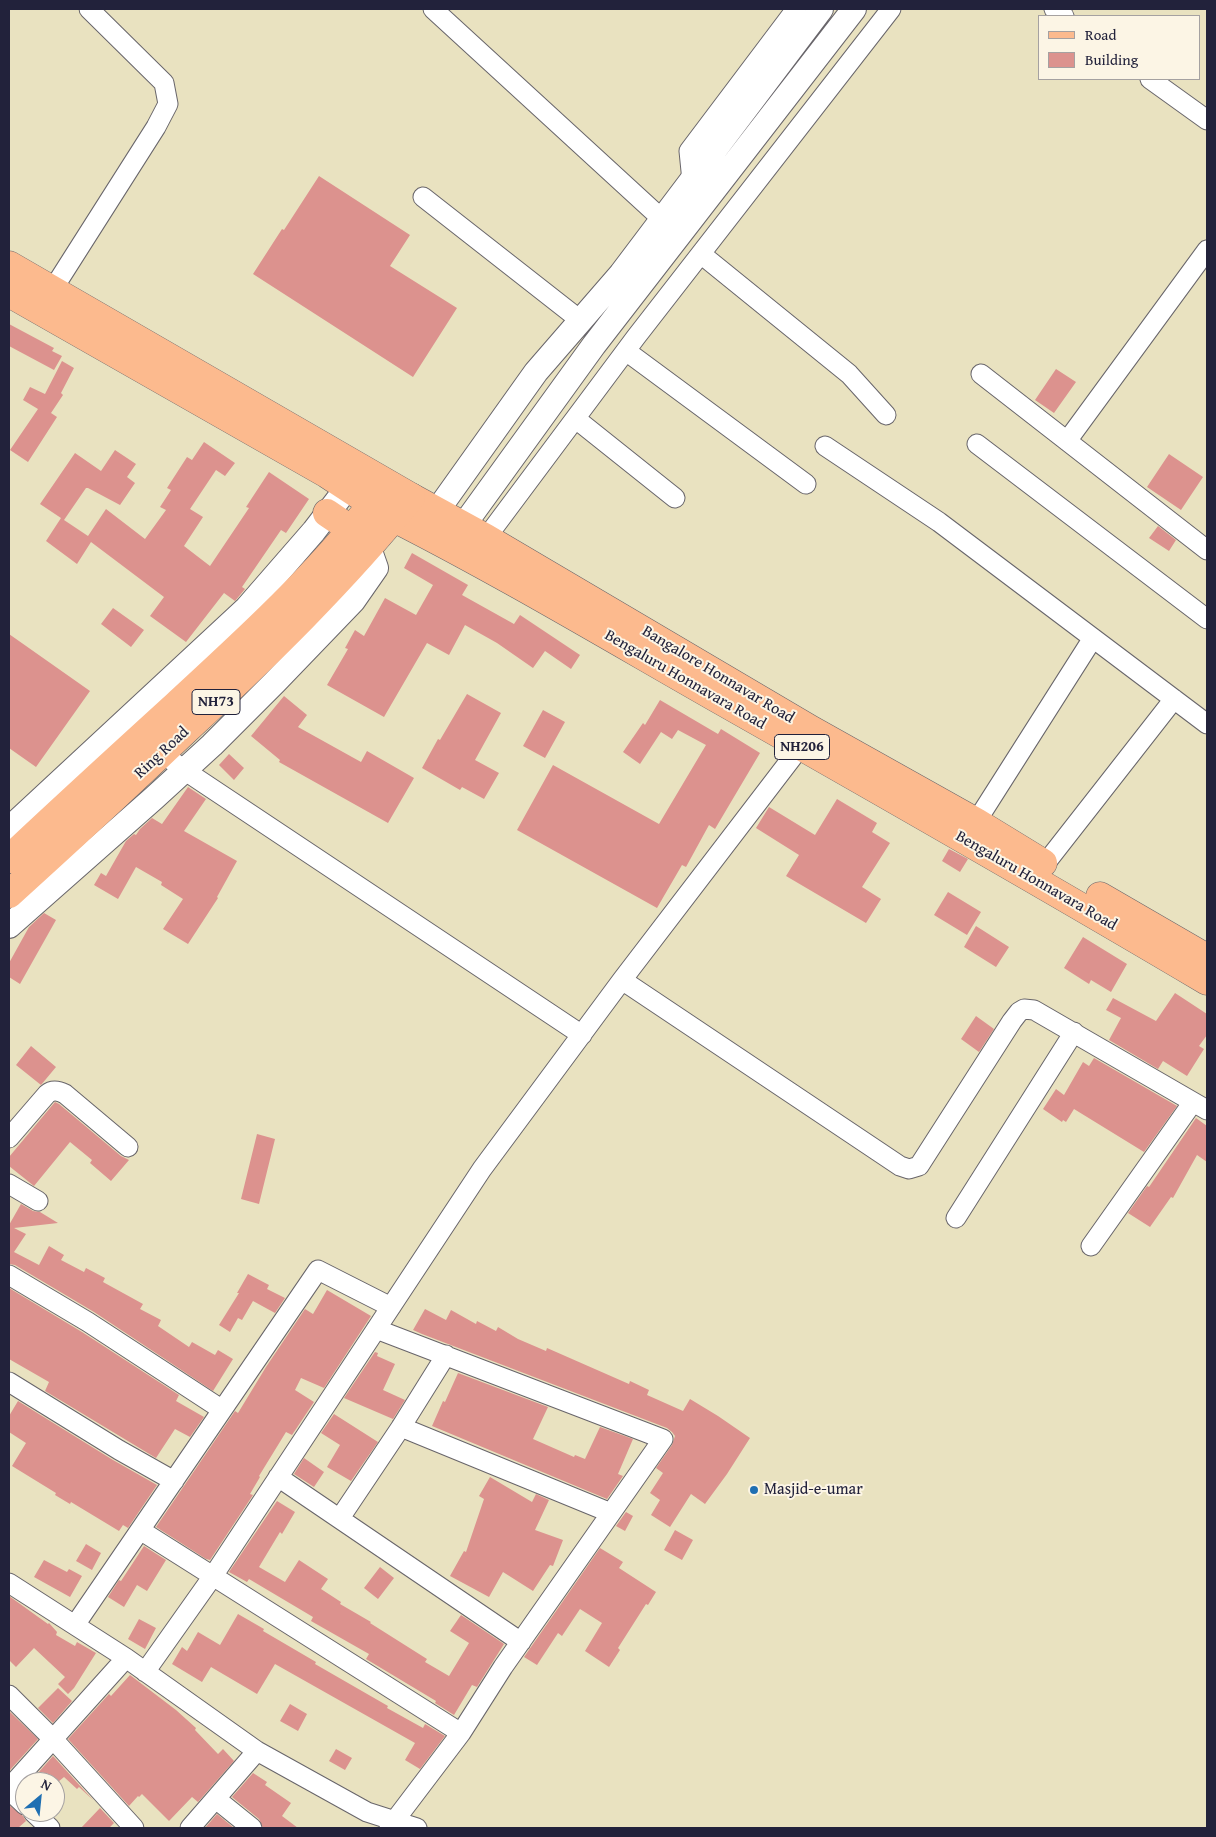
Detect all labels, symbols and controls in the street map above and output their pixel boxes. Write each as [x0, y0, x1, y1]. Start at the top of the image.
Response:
legend [1038, 15, 1201, 80]
text: Road [1085, 24, 1116, 45]
text: Building [1085, 49, 1138, 70]
street label: Bangalore Honnavar Road [638, 622, 798, 728]
street label: Bengaluru Honnavara Road [601, 626, 769, 734]
road number: NH73 [192, 690, 240, 714]
street label: Ring Road [131, 723, 193, 783]
road number: NH206 [774, 734, 830, 760]
street label: Bengaluru Honnavara Road [952, 827, 1120, 935]
place label: Masjid-e-umar [764, 1480, 863, 1500]
marker: Masjid-e-umar [748, 1484, 760, 1496]
north arrow [15, 1772, 65, 1822]
text: N [38, 1774, 55, 1796]

